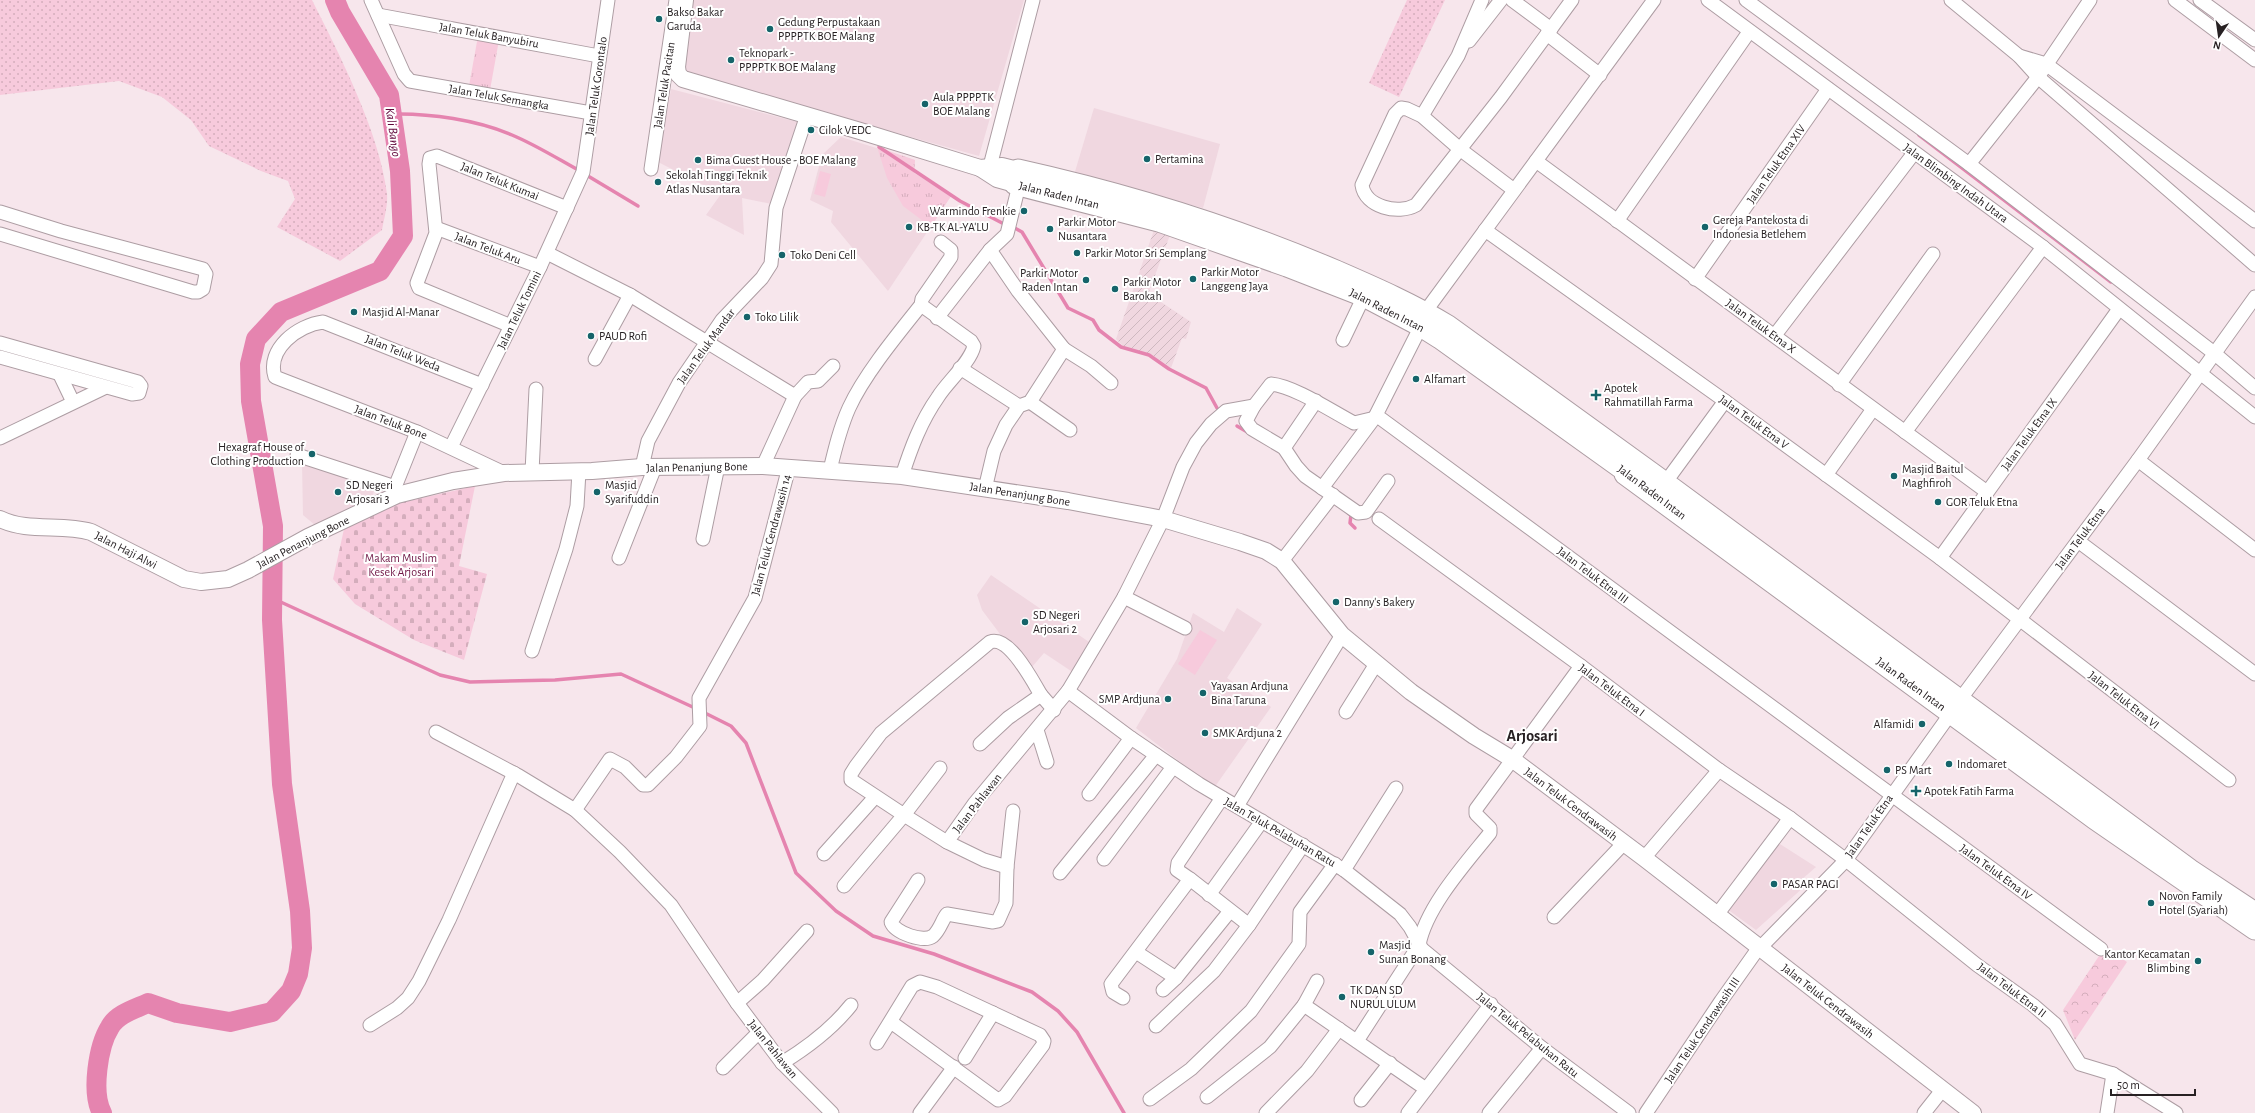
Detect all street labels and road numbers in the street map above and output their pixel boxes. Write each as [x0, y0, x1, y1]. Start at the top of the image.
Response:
street label: Jalan Teluk Banyubiru [438, 20, 540, 51]
street label: Jalan Teluk Gorontalo [583, 36, 609, 136]
street label: Jalan Teluk Pacitan [651, 41, 677, 129]
street label: Jalan Teluk Semangka [448, 82, 550, 112]
street label: Jalan Teluk Etna XIV [1744, 122, 1808, 205]
street label: Jalan Blimbing Indah Utara [1902, 141, 2011, 225]
street label: Jalan Teluk Kumai [459, 160, 541, 202]
street label: Jalan Raden Intan [1018, 179, 1100, 211]
street label: Jalan Teluk Aru [453, 230, 523, 266]
street label: Jalan Teluk Tomini [495, 269, 543, 351]
street label: Jalan Raden Intan [1348, 286, 1426, 334]
street label: Jalan Teluk Etna X [1724, 297, 1798, 355]
street label: Jalan Teluk Mandar [675, 306, 737, 386]
street label: Jalan Teluk Weda [364, 332, 443, 374]
street label: Jalan Teluk Etna V [1717, 393, 1791, 451]
street label: Jalan Teluk Etna IX [1999, 396, 2059, 472]
street label: Jalan Teluk Bone [353, 403, 429, 441]
street label: Jalan Penanjung Bone [646, 460, 748, 475]
street label: Jalan Raden Intan [1616, 462, 1688, 522]
street label: Jalan Teluk Cendrawasih 14 [749, 473, 793, 597]
street label: Jalan Penanjung Bone [969, 480, 1071, 509]
street label: Jalan Teluk Etna [2053, 505, 2107, 571]
street label: Jalan Penanjung Bone [255, 514, 351, 571]
street label: Jalan Haji Alwi [93, 529, 159, 572]
street label: Jalan Teluk Etna III [1555, 544, 1631, 606]
street label: Jalan Raden Intan [1874, 655, 1948, 713]
street label: Jalan Teluk Etna I [1577, 661, 1647, 719]
street label: Jalan Teluk Etna VI [2086, 669, 2162, 731]
street label: Jalan Teluk Cendrawasih [1522, 765, 1620, 843]
street label: Jalan Pahlawan [950, 771, 1004, 835]
street label: Jalan Teluk Etna [1843, 792, 1895, 860]
street label: Jalan Teluk Pelabuhan Ratu [1222, 795, 1338, 869]
street label: Jalan Teluk Etna IV [1958, 842, 2034, 902]
street label: Jalan Teluk Etna II [1976, 960, 2048, 1020]
street label: Jalan Teluk Cendrawasih [1780, 962, 1876, 1040]
street label: Jalan Teluk Cendrawasih III [1662, 975, 1742, 1085]
street label: Jalan Teluk Pelabuhan Ratu [1475, 991, 1581, 1079]
street label: Jalan Pahlawan [746, 1018, 800, 1080]

